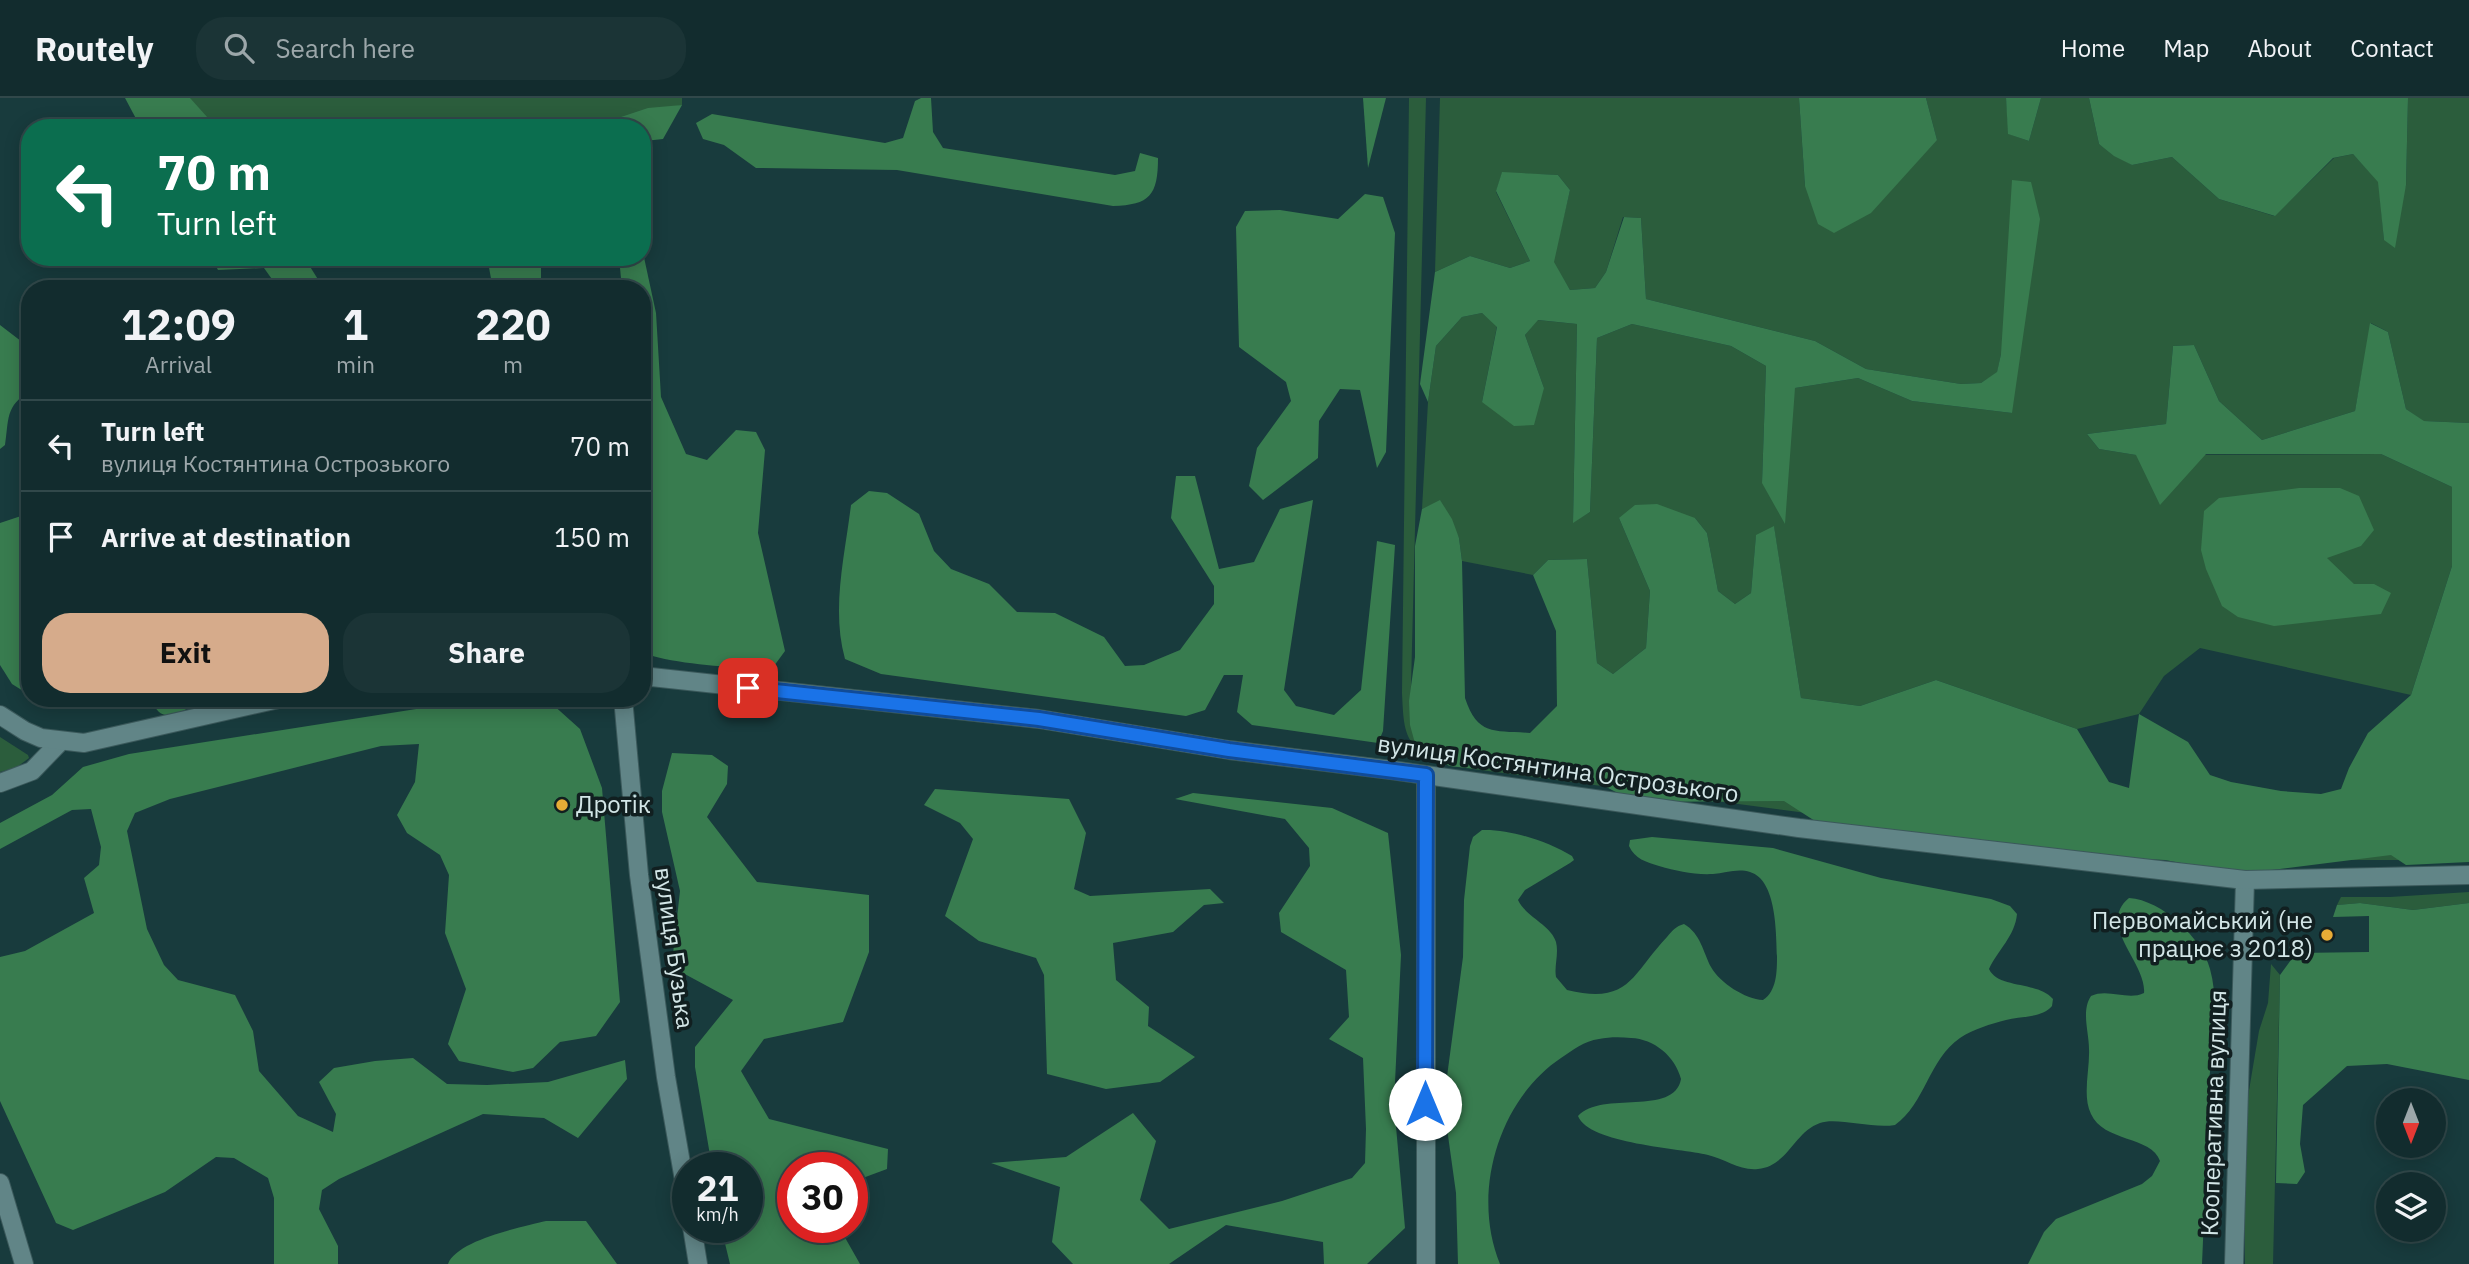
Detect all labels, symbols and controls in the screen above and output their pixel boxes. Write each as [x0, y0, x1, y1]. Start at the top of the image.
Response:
search box [196, 17, 686, 80]
text: Routely [35, 27, 154, 70]
icon: search [220, 29, 258, 67]
text: Search here [276, 31, 415, 65]
text: Home [2061, 32, 2125, 64]
text: Map [2163, 32, 2209, 64]
text: About [2247, 32, 2312, 64]
text: Contact [2350, 32, 2434, 64]
text: 70 m [157, 140, 271, 203]
icon: left [42, 147, 133, 238]
text: Turn left [157, 202, 277, 244]
text: 12:09 [121, 297, 236, 352]
text: 1 [343, 297, 368, 352]
text: 220 [475, 297, 551, 352]
text: Arrival [145, 349, 212, 379]
text: min [336, 349, 375, 379]
text: m [503, 349, 523, 379]
text: Turn left [101, 414, 204, 448]
icon: left [42, 427, 80, 465]
text: 70 m [570, 429, 630, 463]
text: вулиця Костянтина Острозького [101, 448, 450, 478]
icon: arrive [42, 518, 80, 556]
text: Arrive at destination [101, 520, 351, 554]
text: 150 m [554, 520, 630, 554]
button: Exit [42, 613, 329, 693]
button: Share [343, 613, 630, 693]
pin [718, 658, 778, 718]
icon: arrive [729, 669, 767, 707]
street label: вулиця Костянтина Острозького [1376, 727, 1741, 809]
place label: Дротік [576, 788, 651, 820]
marker: Дротік [554, 797, 570, 813]
street label: вулиця Бузька [648, 865, 702, 1031]
place label: Первомайський (не працює з 2018) [2092, 904, 2313, 964]
marker: Первомайський (не працює з 2018) [2319, 927, 2335, 943]
street label: Кооперативна вулиця [2193, 989, 2233, 1237]
position arrow [1388, 1067, 1462, 1141]
north arrow [2376, 1088, 2446, 1158]
map controls [2376, 1088, 2446, 1242]
speed limit sign: 30 [777, 1152, 868, 1243]
text: 21 [696, 1165, 739, 1211]
button: layers [2376, 1172, 2446, 1242]
text: km/h [696, 1203, 739, 1226]

